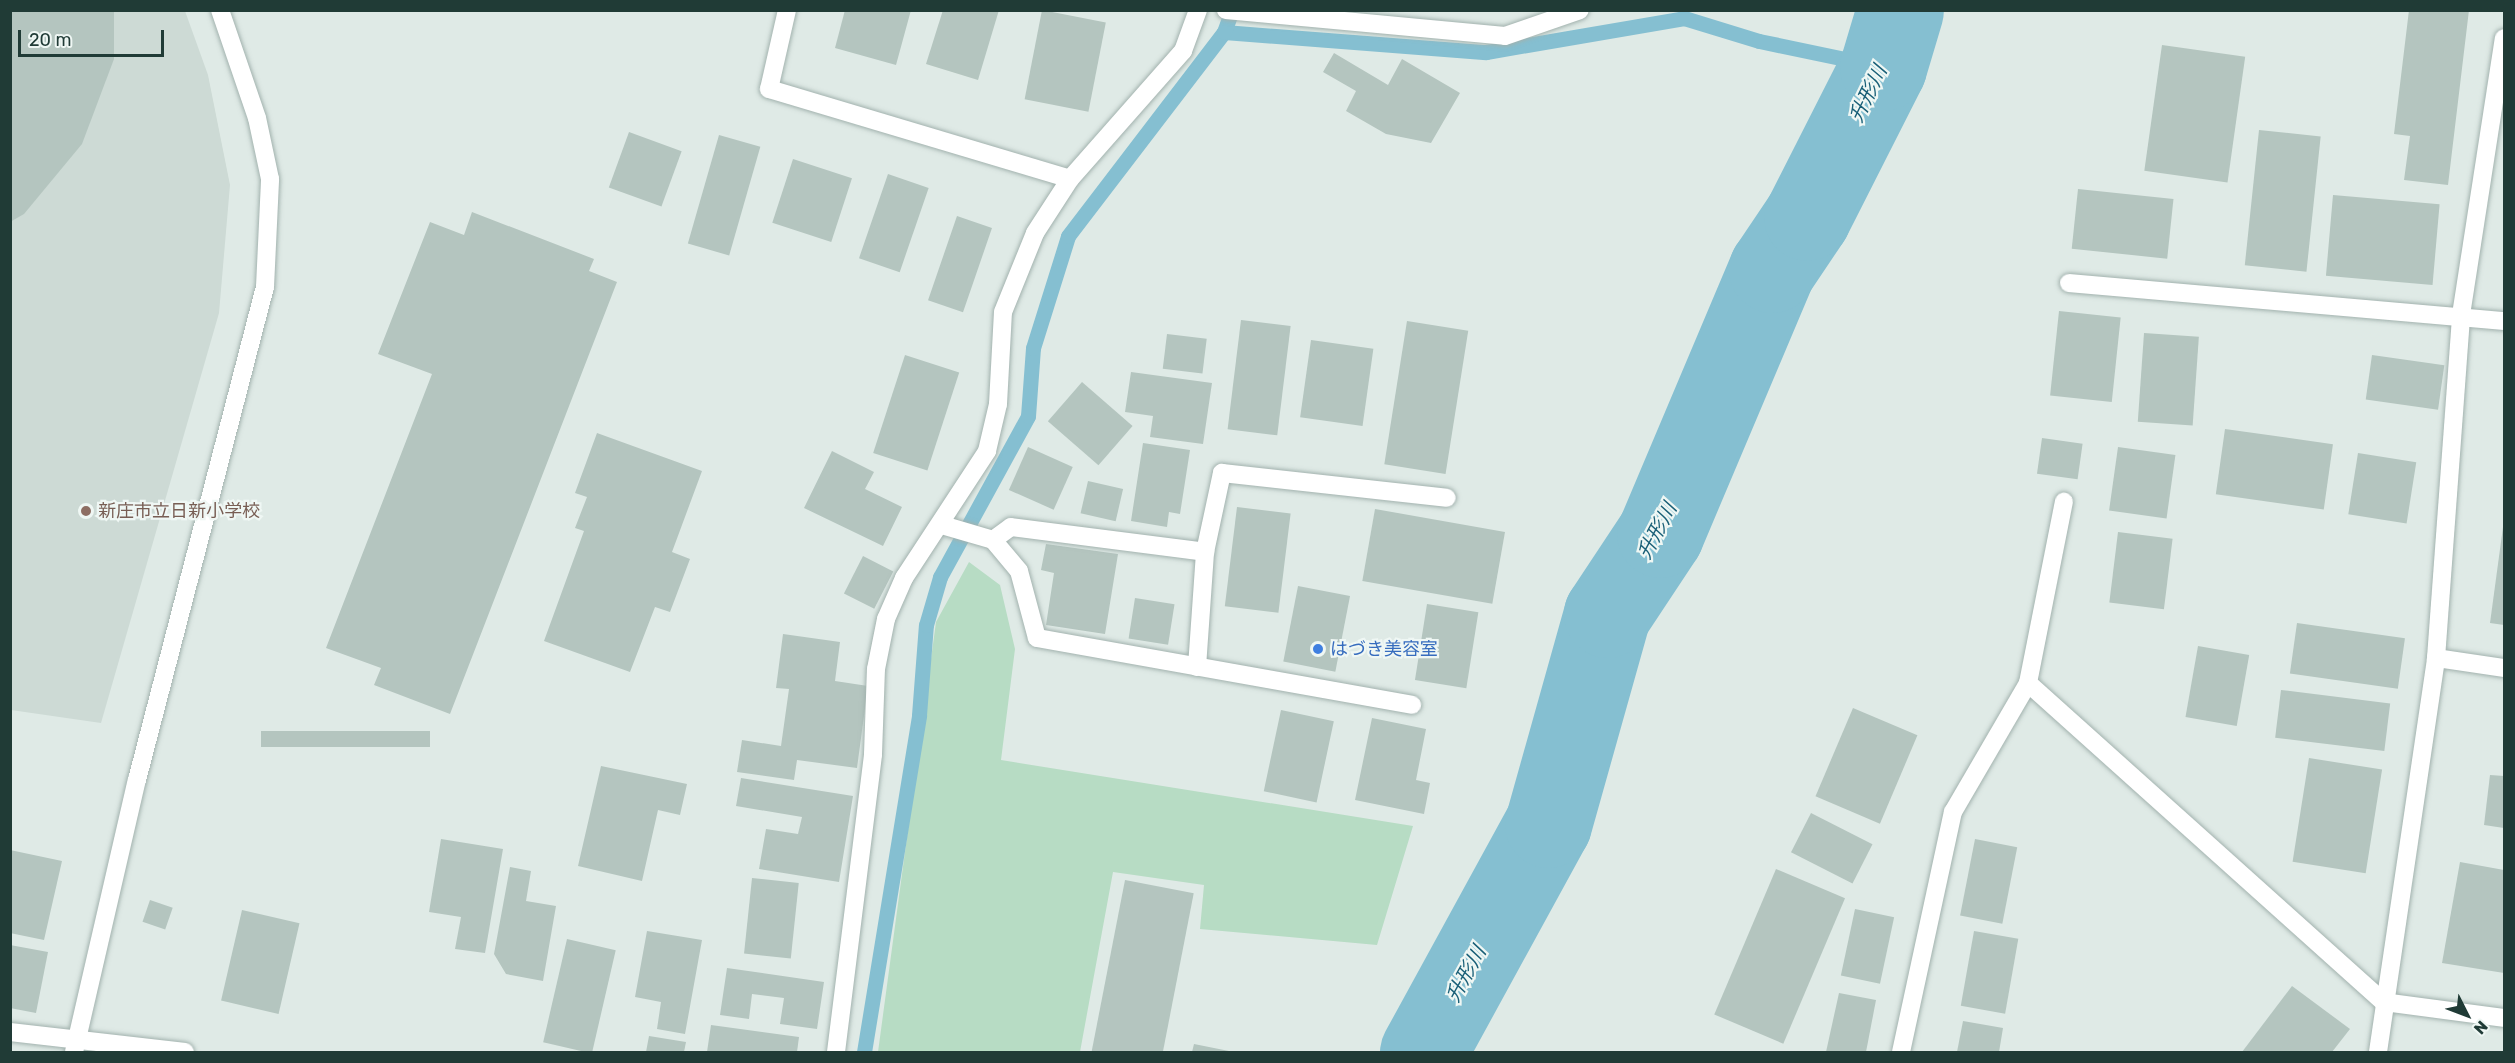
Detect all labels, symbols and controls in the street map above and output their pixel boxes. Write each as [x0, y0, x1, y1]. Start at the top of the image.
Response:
scale bar [21, 18, 166, 56]
text: 20 m [29, 29, 71, 51]
water label: 升形川 [1844, 62, 1892, 126]
water label: 升形川 [1632, 499, 1682, 563]
place label: 新庄市立日新小学校 [98, 500, 260, 522]
marker: 新庄市立日新小学校 [79, 504, 93, 518]
place label: はづき美容室 [1330, 638, 1438, 660]
marker: はづき美容室 [1311, 642, 1325, 656]
water label: 升形川 [1441, 942, 1491, 1006]
north arrow [2437, 985, 2497, 1045]
text: N [2470, 1017, 2492, 1038]

